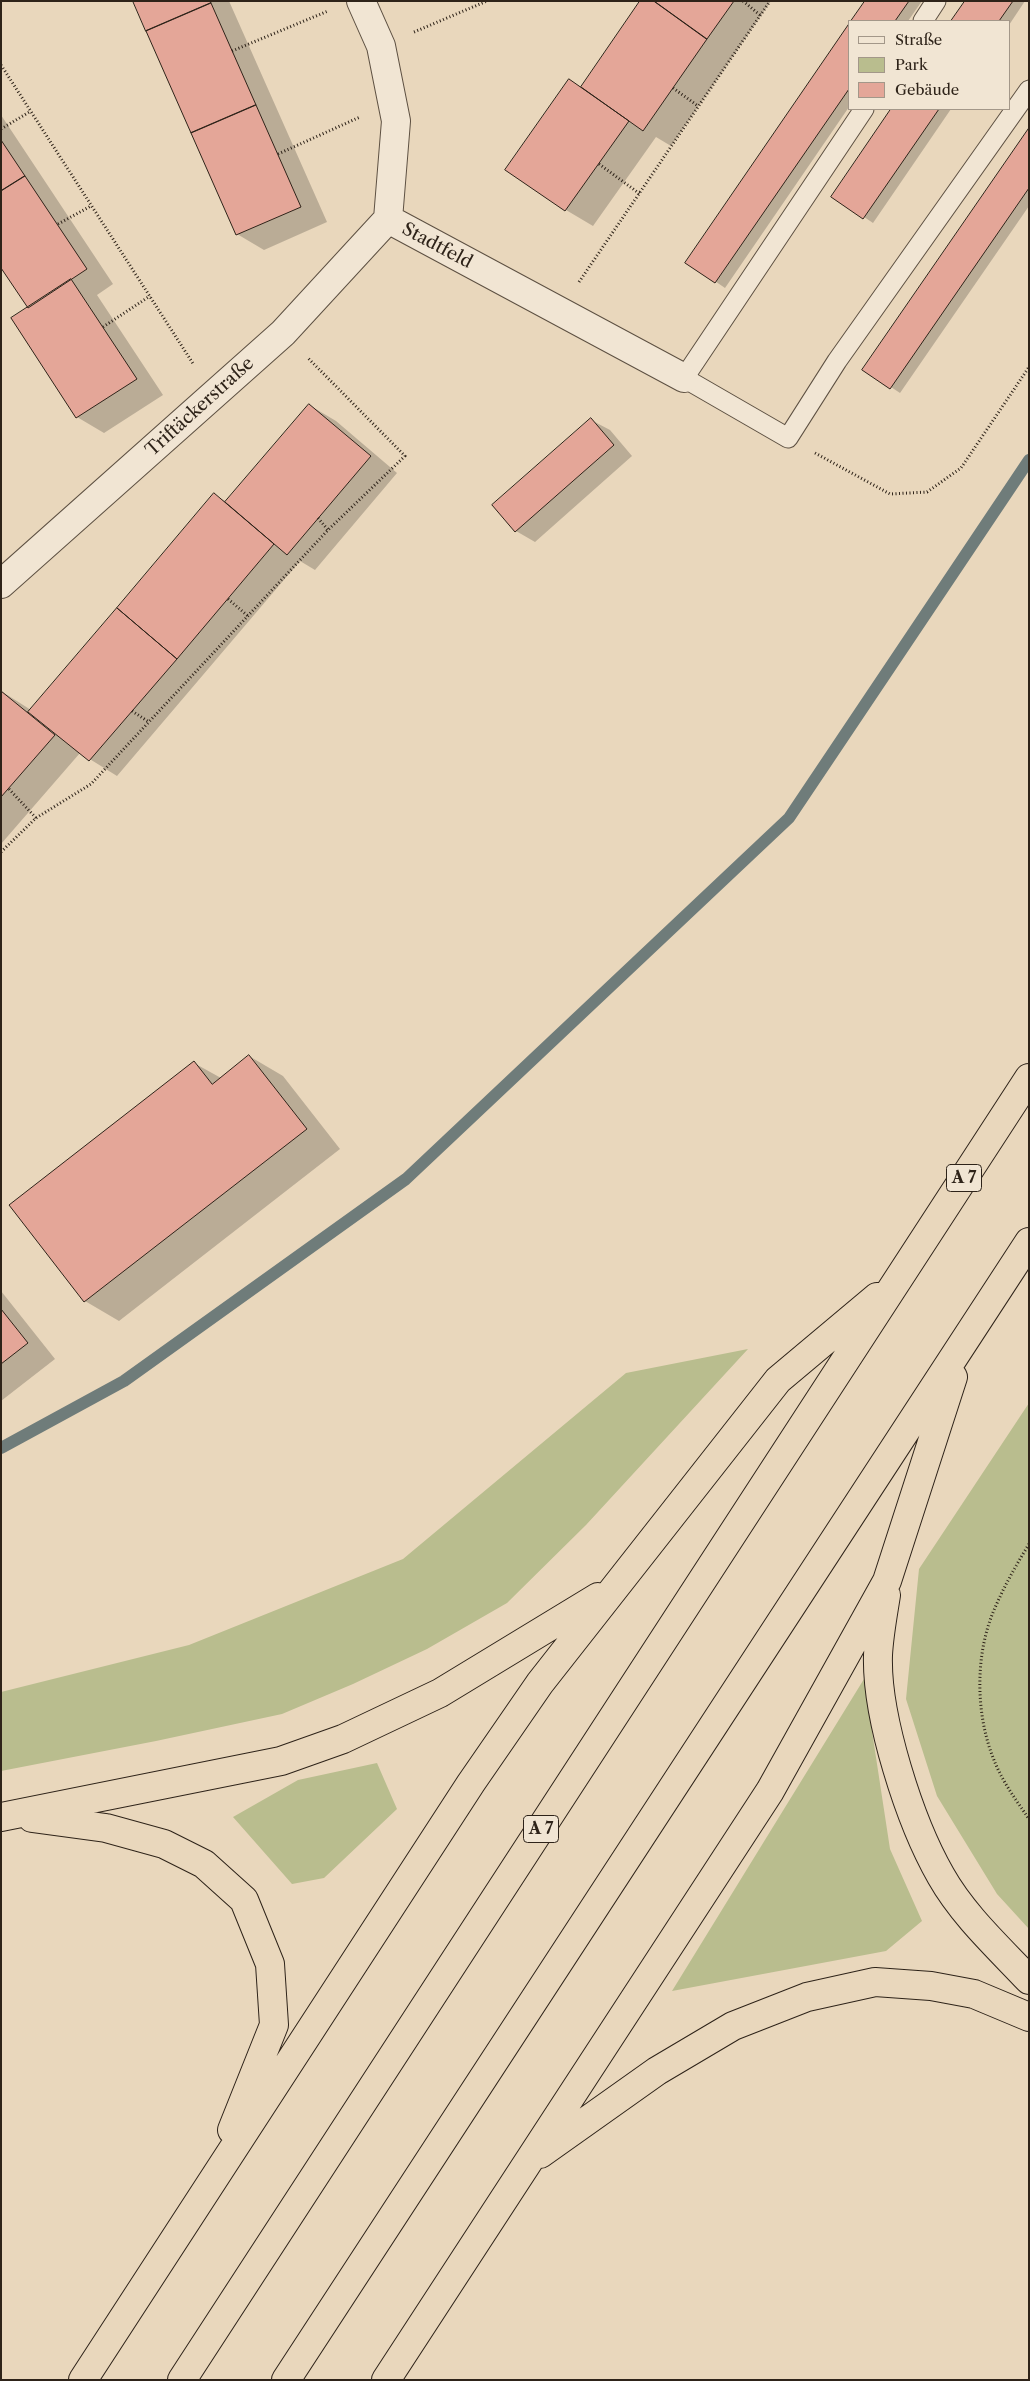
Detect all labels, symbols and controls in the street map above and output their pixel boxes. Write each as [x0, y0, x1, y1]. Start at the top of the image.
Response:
legend [848, 20, 1010, 110]
text: Straße [895, 30, 942, 49]
text: Park [895, 55, 928, 74]
text: Gebäude [895, 80, 959, 99]
street label: Stadtfeld [398, 218, 476, 274]
street label: Triftäckerstraße [142, 353, 258, 461]
road number: A 7 [946, 1164, 982, 1192]
road number: A 7 [524, 1816, 558, 1842]

